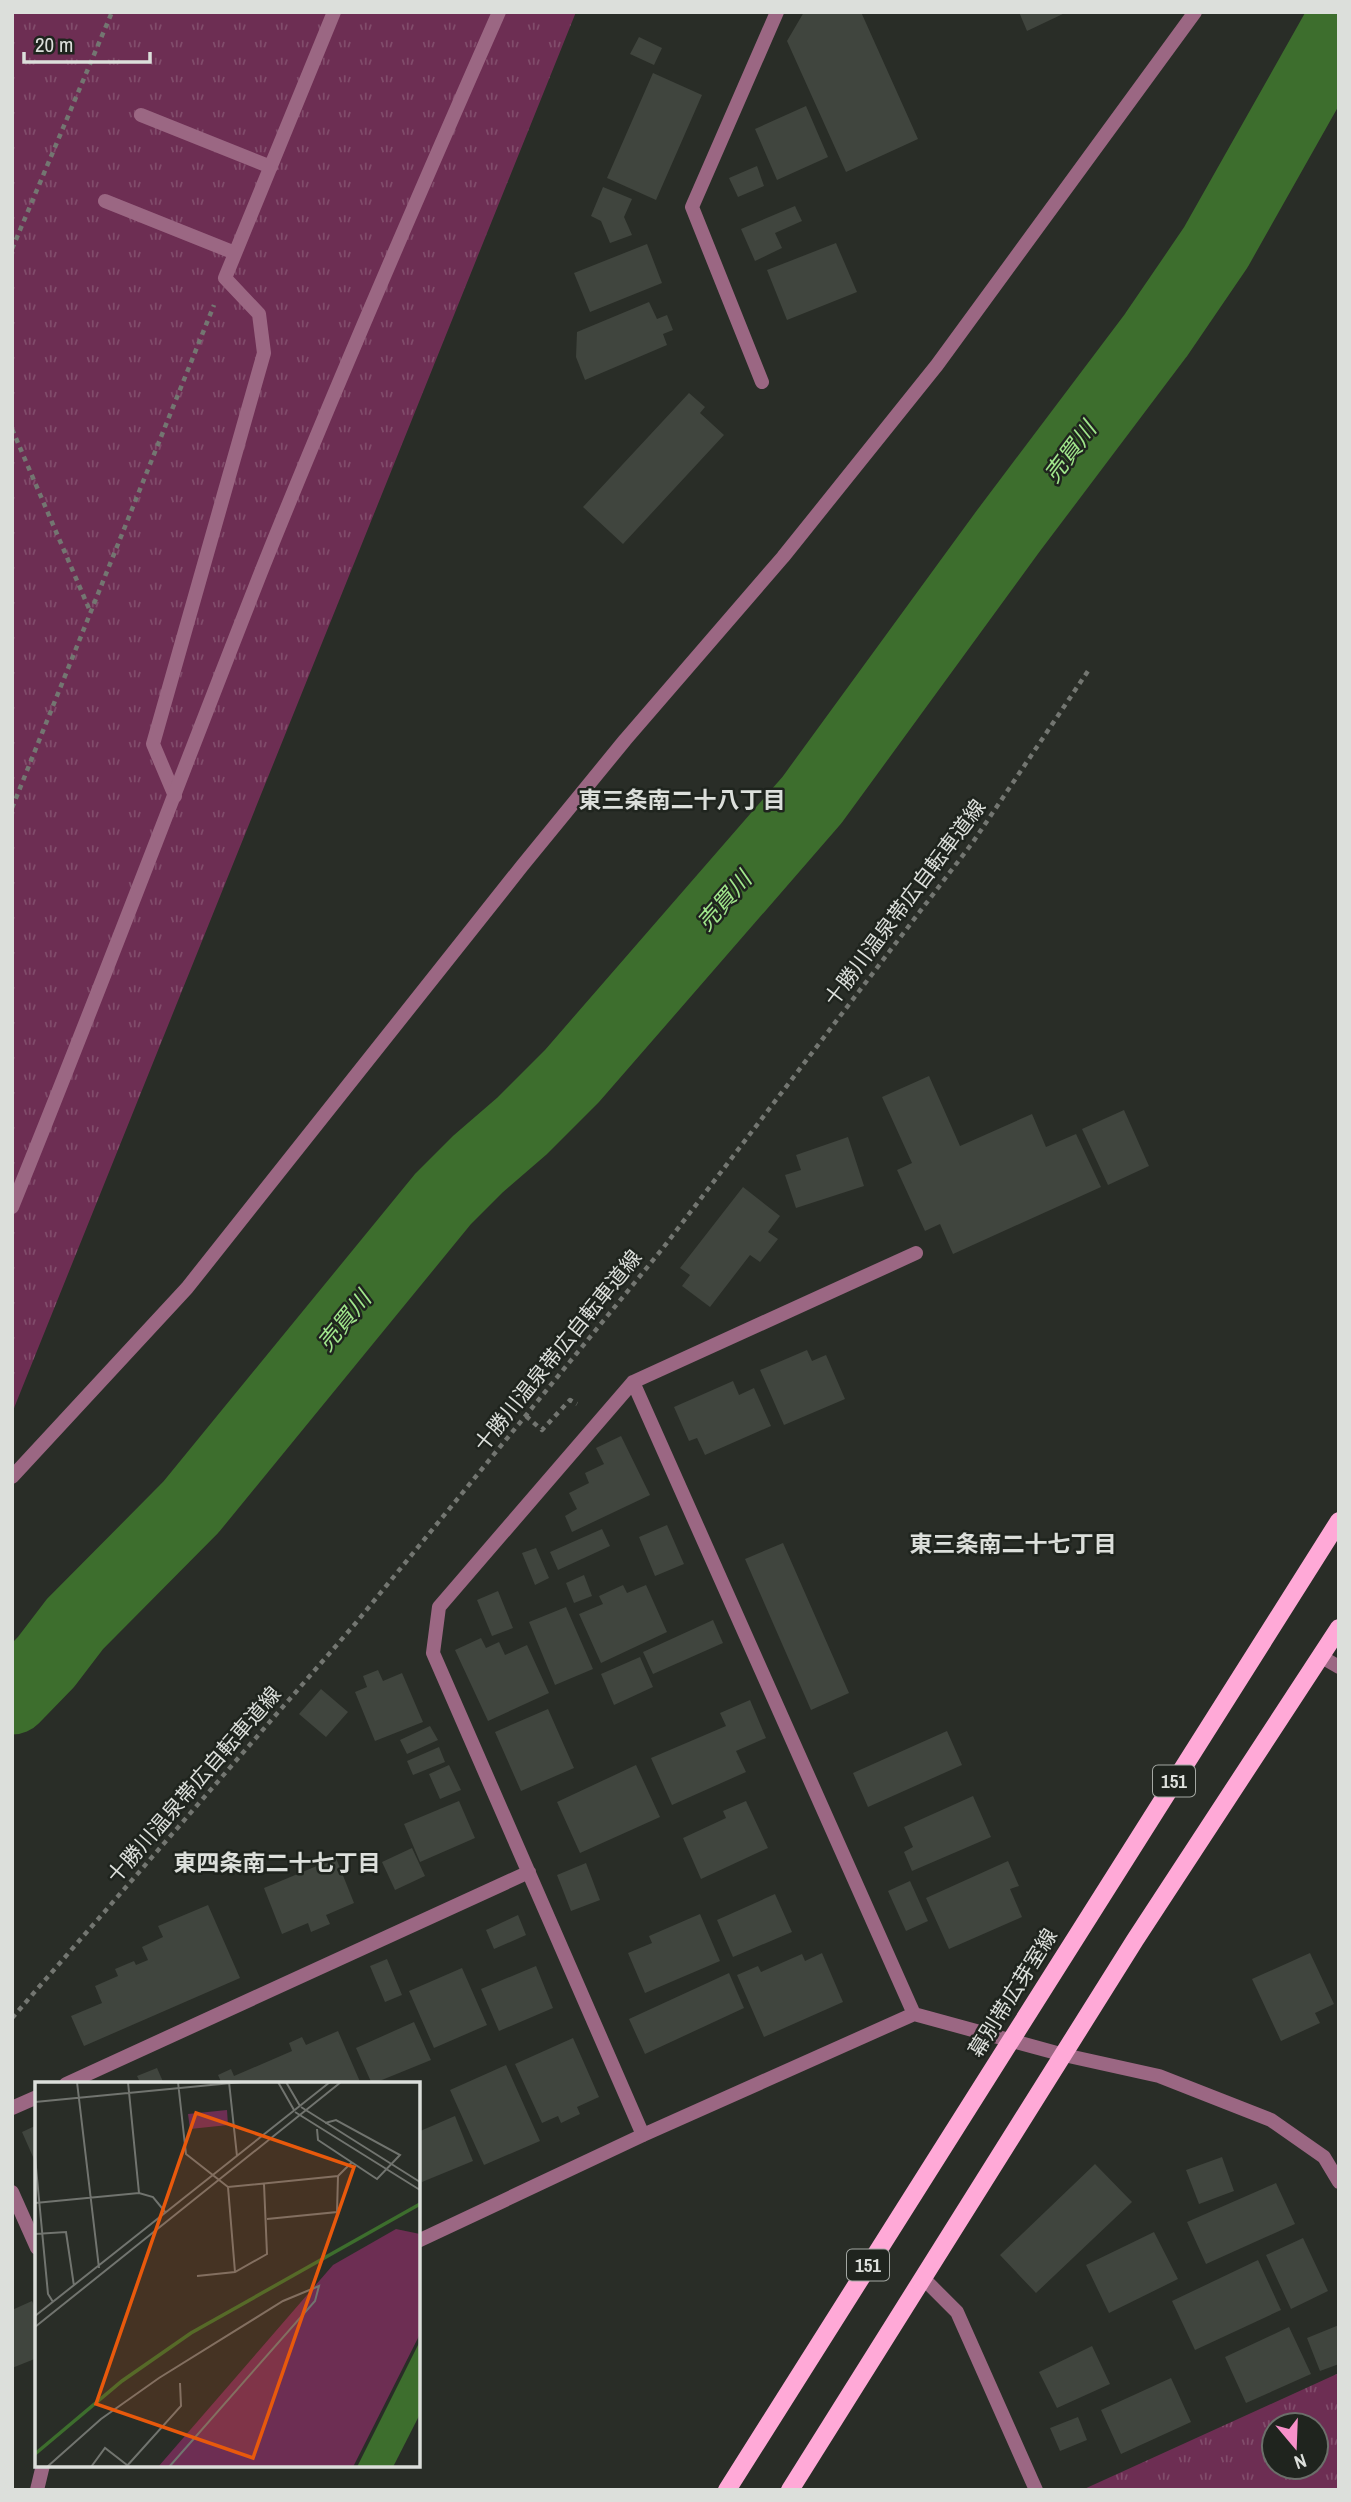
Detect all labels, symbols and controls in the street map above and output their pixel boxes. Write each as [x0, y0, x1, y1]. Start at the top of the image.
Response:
scale bar [24, 21, 150, 65]
text: 20 m [35, 30, 73, 59]
water label: 売買川 [1036, 412, 1105, 489]
district label: 東三条南二十八丁目 [579, 784, 786, 815]
street label: 十勝川温泉帯広自転車道線 [817, 793, 992, 1012]
water label: 売買川 [689, 862, 760, 937]
street label: 十勝川温泉帯広自転車道線 [467, 1244, 648, 1458]
water label: 売買川 [310, 1282, 379, 1357]
district label: 東三条南二十七丁目 [910, 1528, 1117, 1559]
street label: 十勝川温泉帯広自転車道線 [100, 1680, 287, 1889]
road number: 151 [1153, 1765, 1195, 1796]
district label: 東四条南二十七丁目 [174, 1847, 381, 1878]
street label: 幕別帯広芽室線 [961, 1923, 1064, 2063]
inset map [35, 2082, 420, 2467]
road number: 151 [847, 2250, 889, 2280]
north arrow [1260, 2411, 1330, 2481]
text: N [1291, 2448, 1310, 2476]

